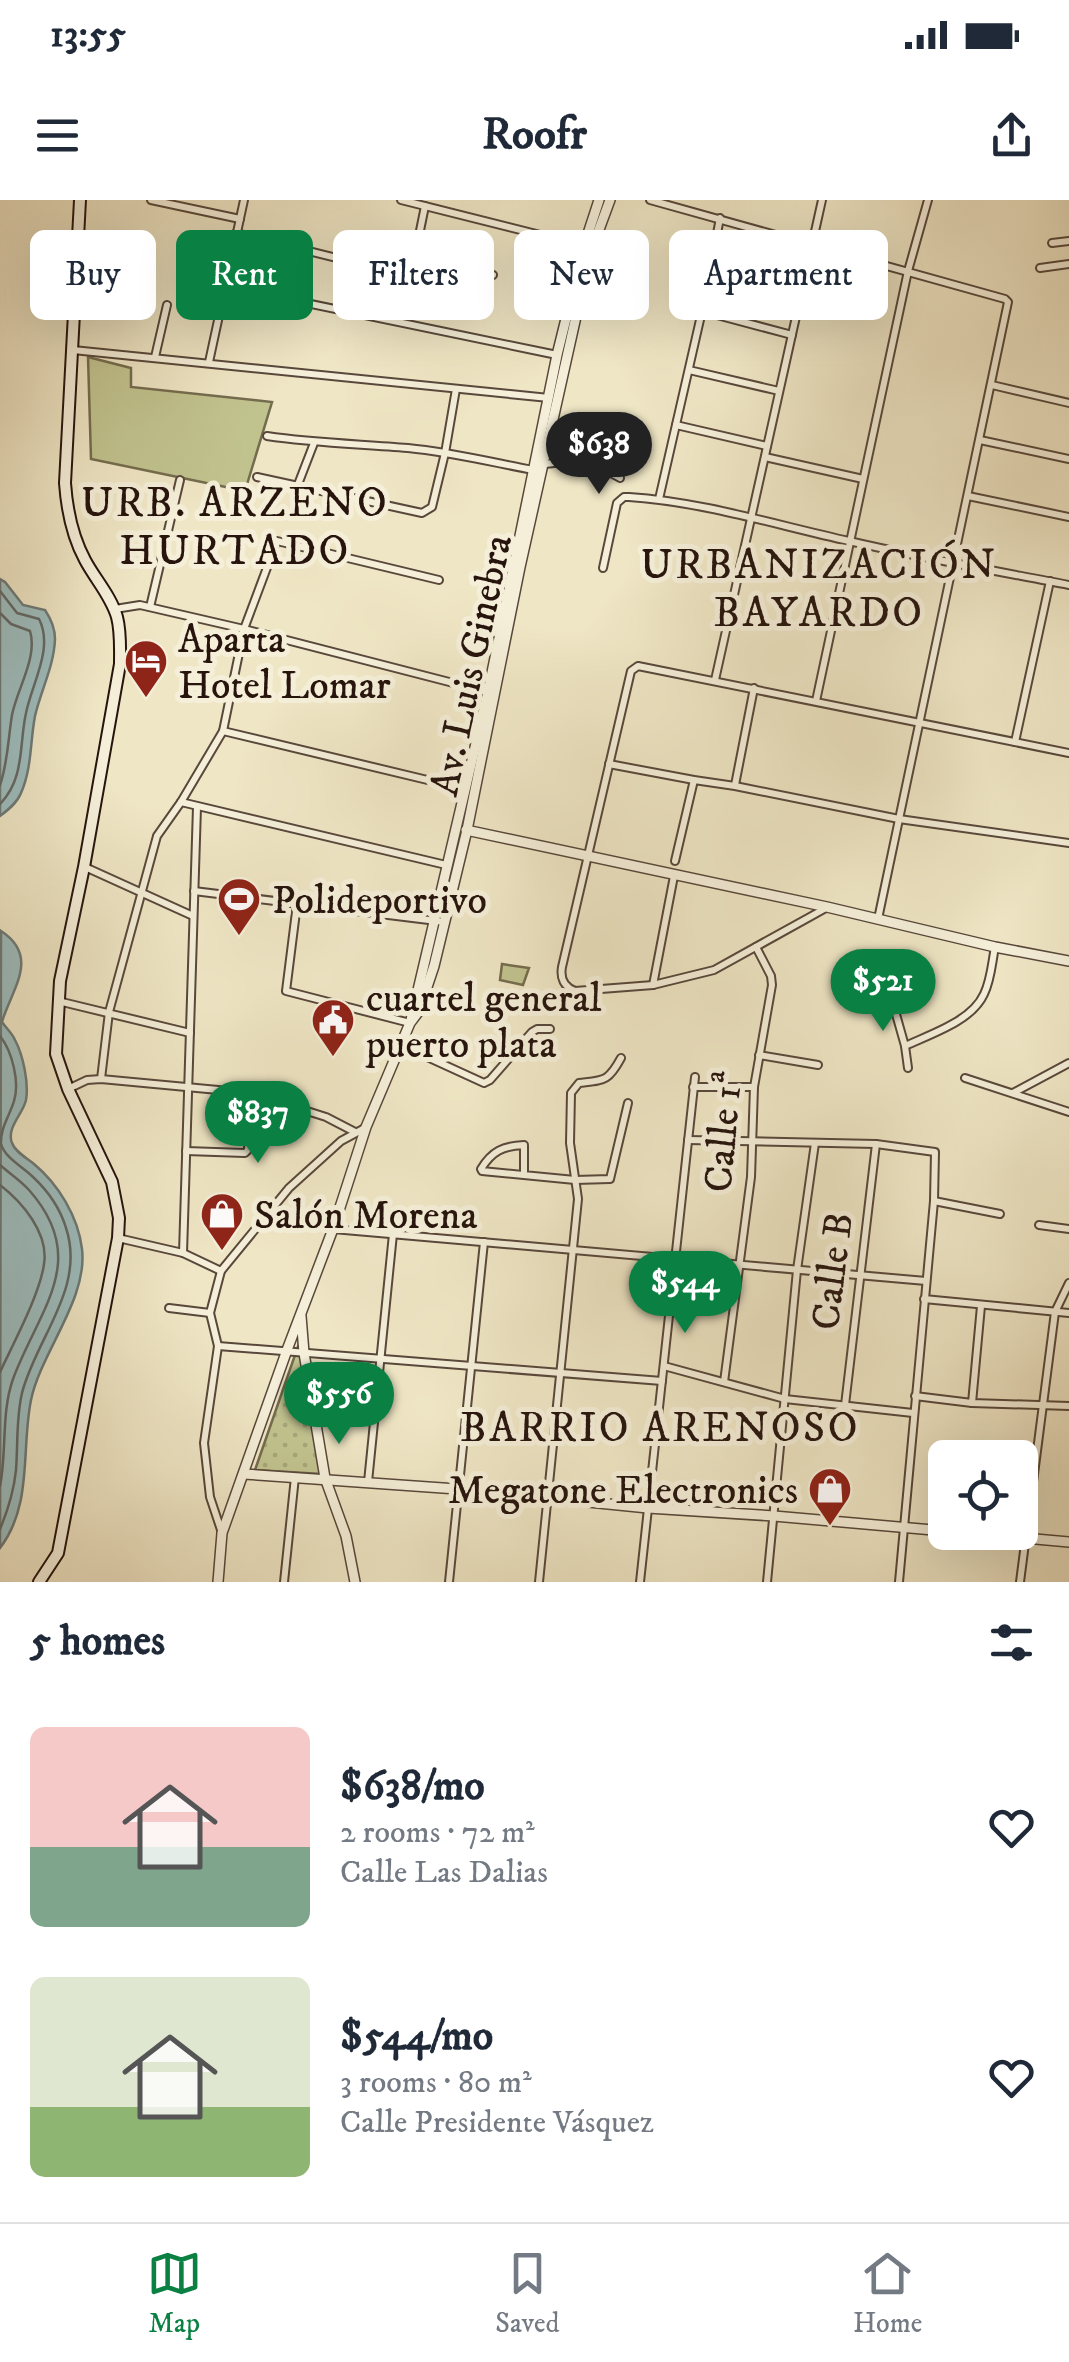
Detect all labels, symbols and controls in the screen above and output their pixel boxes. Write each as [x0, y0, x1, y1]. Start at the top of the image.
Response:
text: 13:55 [50, 11, 126, 59]
text: Roofr [482, 107, 587, 163]
icon: menu [30, 108, 85, 163]
icon: share [984, 108, 1039, 163]
chip: Buy [30, 230, 156, 320]
chip: Rent [176, 230, 313, 320]
chip: Filters [333, 230, 494, 320]
chip: New [514, 230, 649, 320]
chip: Apartment [669, 230, 888, 320]
pin: $638 [540, 412, 658, 497]
text: $638 [568, 424, 630, 464]
district label: URB. ARZENO HURTADO [81, 478, 389, 578]
street label: Av. Luis Ginebra [421, 530, 525, 801]
district label: URBANIZACIÓN BAYARDO [640, 539, 998, 640]
place label: Aparta Hotel Lomar [178, 616, 391, 712]
hotel icon: Aparta Hotel Lomar [123, 638, 169, 699]
sports icon: Polideportivo [216, 876, 262, 937]
place label: Polideportivo [272, 877, 487, 927]
pin: $521 [824, 949, 942, 1034]
text: $521 [853, 961, 913, 1001]
place label: cuartel general puerto plata [365, 975, 602, 1071]
public building icon: cuartel general puerto plata [310, 997, 356, 1058]
street label: Calle 1ª [695, 1068, 755, 1195]
pin: $837 [199, 1081, 317, 1166]
text: $837 [227, 1093, 289, 1133]
shop icon: Salón Morena [199, 1191, 245, 1252]
place label: Salón Morena [254, 1192, 477, 1242]
street label: Calle B [802, 1210, 866, 1333]
pin: $544 [626, 1251, 744, 1336]
text: $544 [651, 1263, 719, 1303]
pin: $556 [280, 1362, 398, 1447]
text: $556 [306, 1374, 372, 1414]
district label: BARRIO ARENOSO [460, 1403, 860, 1455]
map controls [928, 1440, 1038, 1550]
button: locate [928, 1440, 1038, 1550]
shop icon: Megatone Electronics [807, 1466, 853, 1527]
place label: Megatone Electronics [448, 1467, 798, 1517]
icon: filters [984, 1615, 1039, 1670]
text: 5 homes [30, 1616, 165, 1668]
text: $638/mo [340, 1761, 485, 1813]
icon: home [110, 1767, 230, 1887]
icon: heart [984, 1800, 1039, 1855]
text: 2 rooms · 72 m² [340, 1813, 535, 1853]
text: Calle Las Dalias [340, 1853, 548, 1893]
text: $544/mo [340, 2011, 493, 2063]
icon: home [110, 2017, 230, 2137]
icon: heart [984, 2050, 1039, 2105]
text: 3 rooms · 80 m² [340, 2063, 532, 2103]
text: Calle Presidente Vásquez [340, 2103, 654, 2143]
tab: Map [147, 2246, 202, 2341]
tab: Saved [495, 2246, 560, 2341]
tab: Home [853, 2246, 922, 2341]

